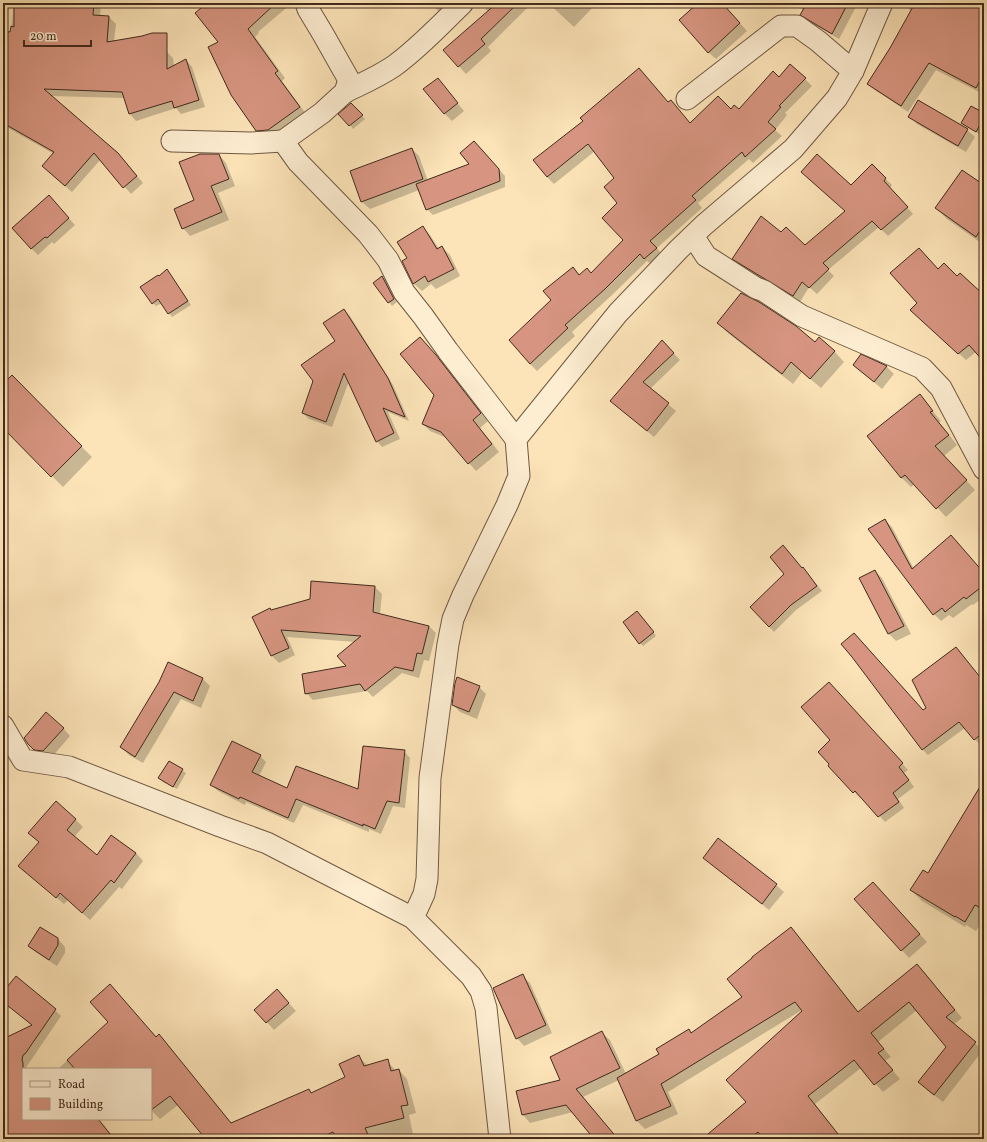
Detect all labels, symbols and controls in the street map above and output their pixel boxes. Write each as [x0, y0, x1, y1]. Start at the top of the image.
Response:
scale bar [24, 22, 91, 48]
text: 20 m [30, 29, 57, 45]
legend [22, 1068, 152, 1120]
text: Road [58, 1077, 85, 1093]
text: Building [58, 1097, 103, 1113]

